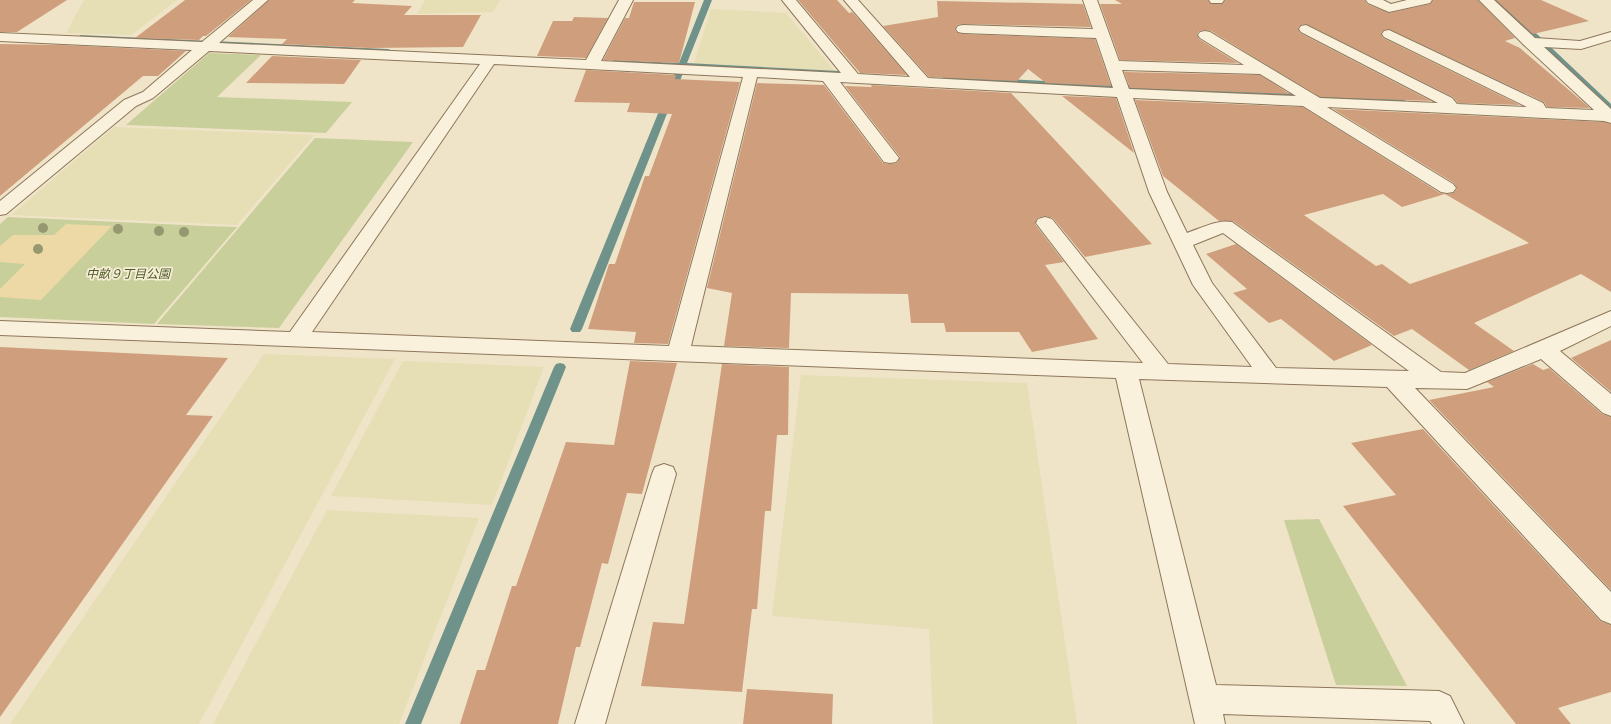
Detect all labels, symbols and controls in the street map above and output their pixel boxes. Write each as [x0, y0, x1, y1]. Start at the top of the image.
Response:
park label: 中畝９丁目公園 [86, 266, 172, 281]

